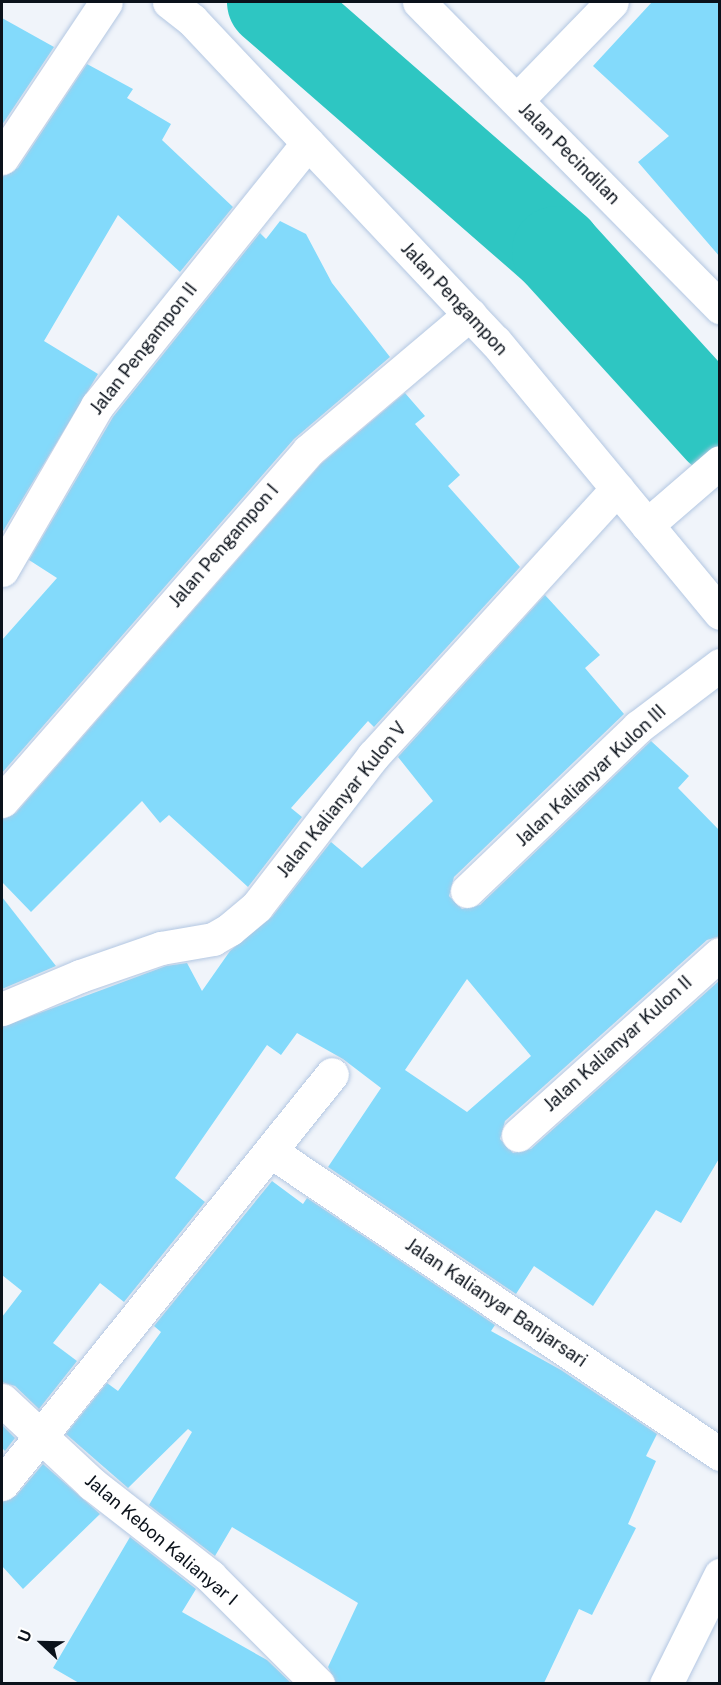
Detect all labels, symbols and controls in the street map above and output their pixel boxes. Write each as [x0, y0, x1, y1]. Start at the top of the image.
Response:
street label: Jalan Pecindilan [514, 99, 624, 209]
street label: Jalan Pengampon [396, 238, 512, 360]
street label: Jalan Pengampon II [86, 279, 202, 419]
street label: Jalan Pengampon I [165, 480, 283, 612]
street label: Jalan Kalianyar Kulon III [511, 701, 671, 851]
street label: Jalan Kalianyar Kulon V [273, 718, 411, 882]
street label: Jalan Kalianyar Kulon II [539, 972, 697, 1116]
street label: Jalan Kalianyar Banjarsari [401, 1234, 591, 1372]
street label: Jalan Kebon Kalianyar I [80, 1470, 242, 1610]
north arrow [12, 1613, 72, 1673]
text: U [14, 1627, 36, 1645]

